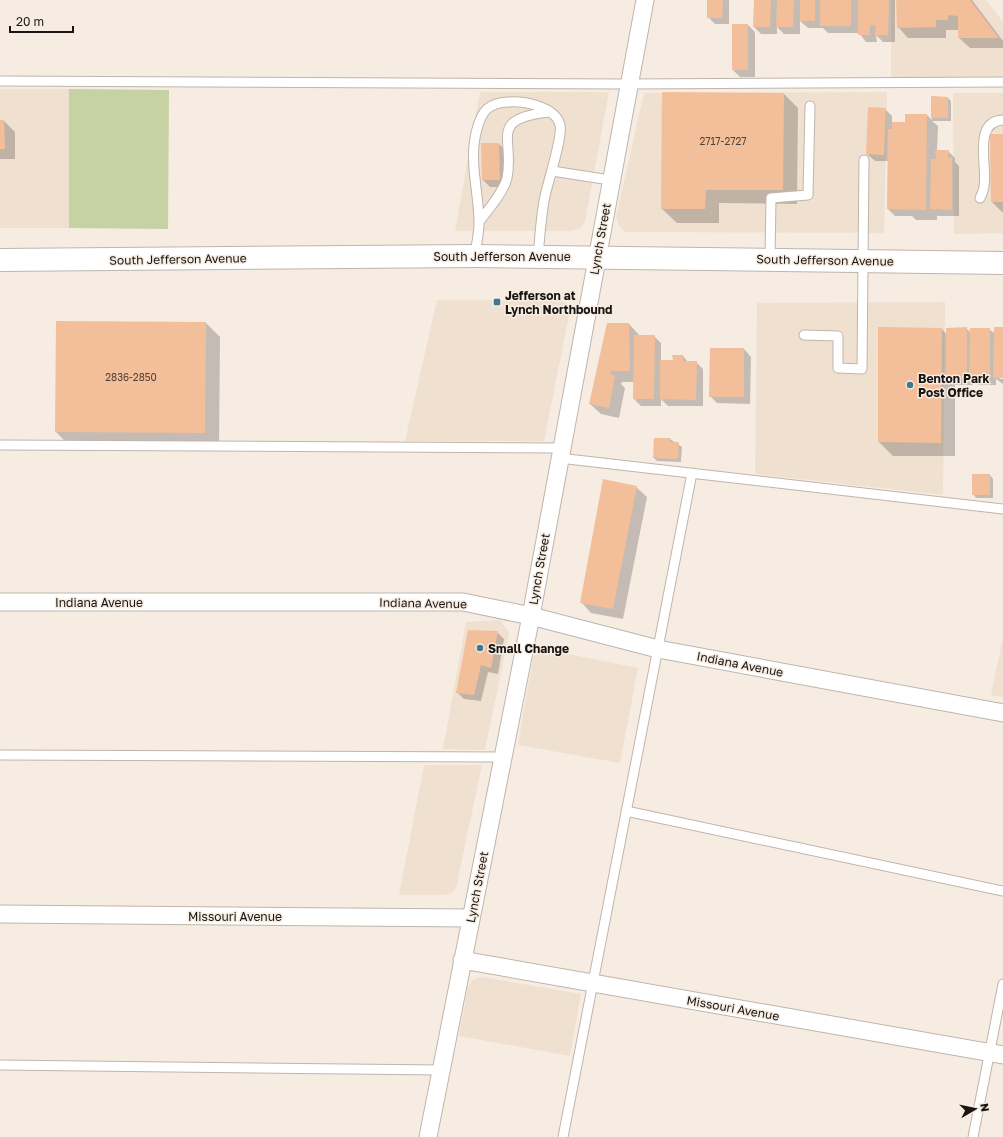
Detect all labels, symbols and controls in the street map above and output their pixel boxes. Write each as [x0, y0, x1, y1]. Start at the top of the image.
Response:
scale bar [10, 8, 73, 34]
text: 20 m [16, 14, 44, 29]
house number: 2717-2727 [699, 135, 747, 147]
street label: Lynch Street [586, 202, 614, 276]
street label: South Jefferson Avenue [433, 249, 571, 264]
street label: South Jefferson Avenue [109, 250, 247, 268]
street label: South Jefferson Avenue [756, 251, 894, 269]
place label: Jefferson at Lynch Northbound [505, 288, 612, 317]
marker: Jefferson at Lynch Northbound [492, 297, 502, 307]
house number: 2836-2850 [105, 371, 157, 383]
place label: Benton Park Post Office [918, 371, 990, 400]
marker: Benton Park Post Office [905, 380, 915, 390]
street label: Lynch Street [525, 532, 553, 606]
street label: Indiana Avenue [55, 595, 143, 610]
street label: Indiana Avenue [379, 595, 467, 611]
place label: Small Change [488, 641, 569, 656]
marker: Small Change [475, 643, 485, 653]
street label: Indiana Avenue [695, 648, 785, 680]
street label: Lynch Street [463, 850, 491, 924]
street label: Missouri Avenue [188, 909, 282, 924]
street label: Missouri Avenue [685, 992, 781, 1024]
north arrow [955, 1089, 995, 1129]
text: N [978, 1102, 992, 1113]

